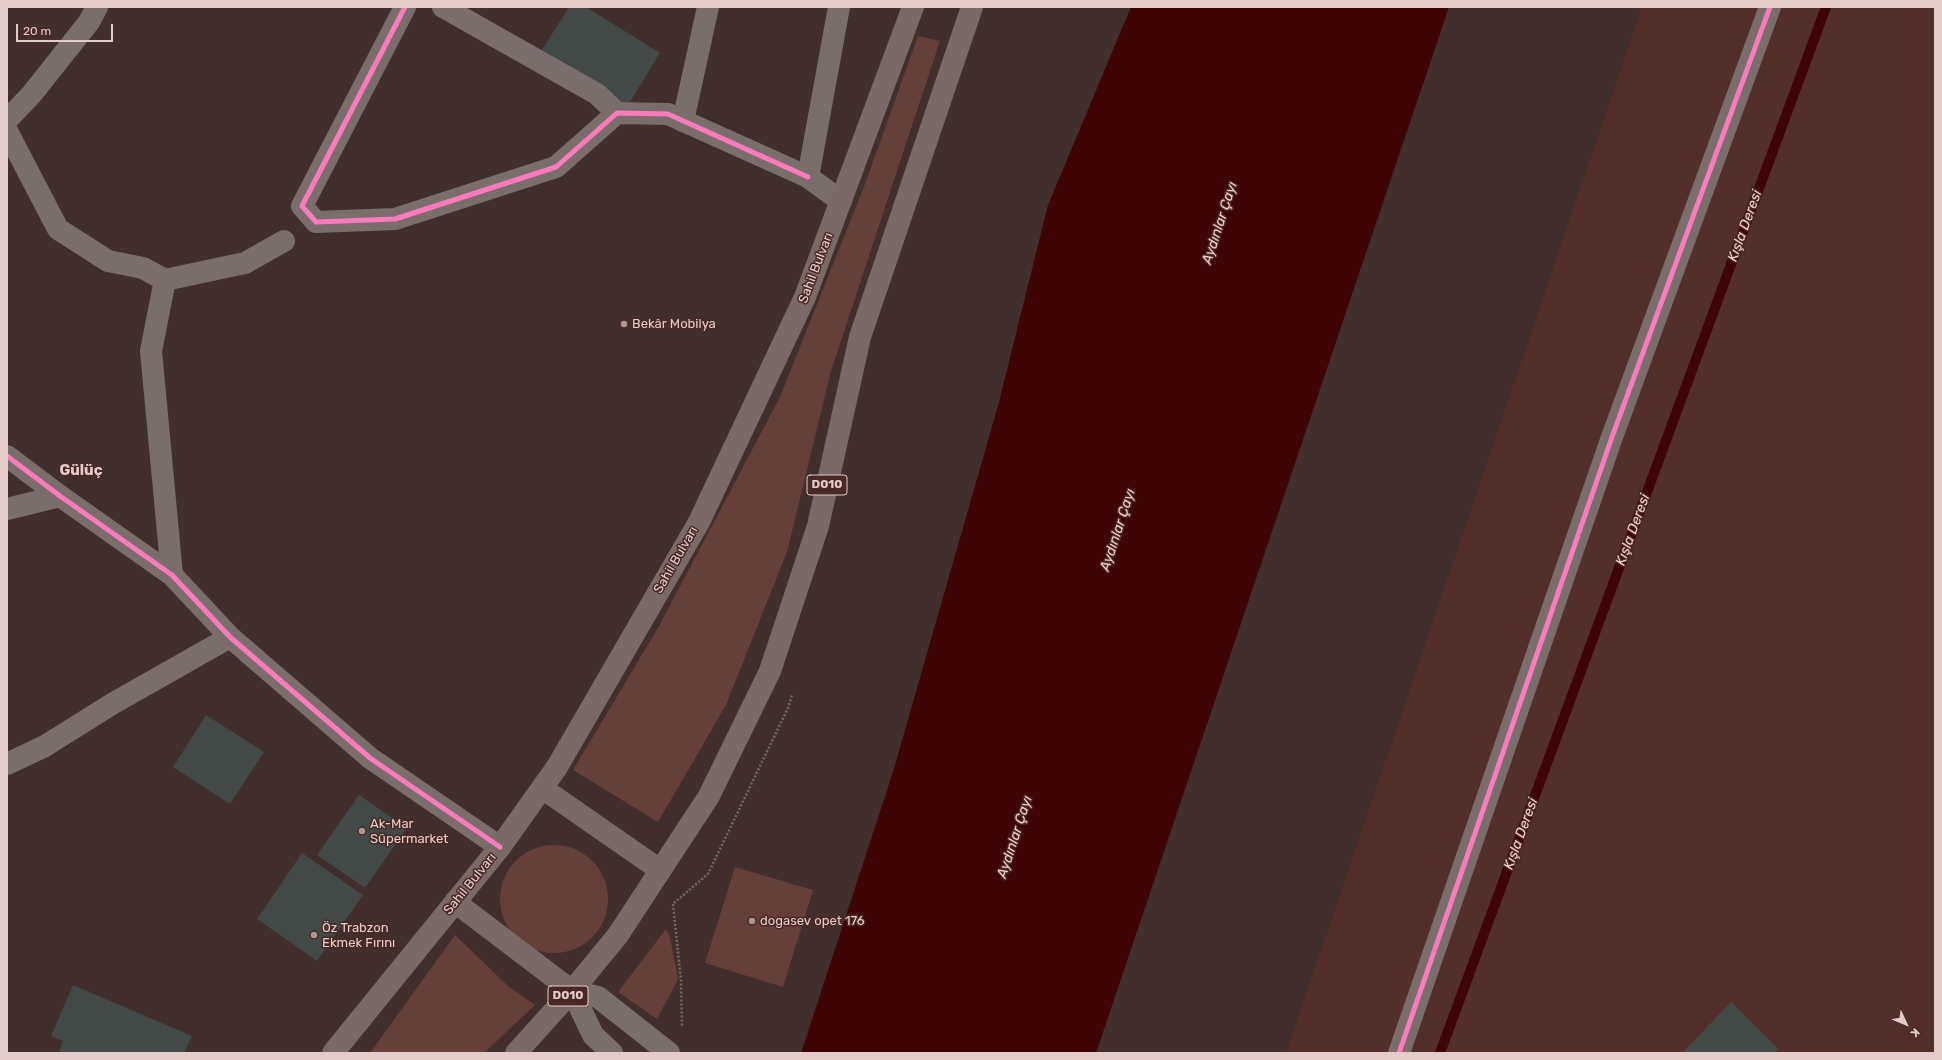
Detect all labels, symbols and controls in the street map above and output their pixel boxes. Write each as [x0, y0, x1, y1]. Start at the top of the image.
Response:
scale bar [18, 16, 115, 42]
text: 20 m [23, 24, 51, 38]
water label: Aydınlar Çayı [1199, 180, 1241, 266]
water label: Kışla Deresi [1724, 188, 1766, 264]
street label: Sahil Bulvarı [795, 230, 837, 306]
place label: Bekâr Mobilya [632, 316, 716, 332]
marker: Bekâr Mobilya [619, 319, 629, 329]
district label: Gülüç [59, 462, 103, 480]
road number: D010 [807, 475, 847, 495]
water label: Aydınlar Çayı [1097, 487, 1139, 573]
water label: Kışla Deresi [1612, 492, 1654, 568]
street label: Sahil Bulvarı [651, 524, 701, 596]
water label: Aydınlar Çayı [994, 794, 1036, 880]
water label: Kışla Deresi [1500, 796, 1542, 872]
place label: Ak-Mar Süpermarket [370, 816, 448, 847]
marker: Ak-Mar Süpermarket [357, 826, 367, 836]
street label: Sahil Bulvarı [440, 850, 500, 918]
place label: dogasev opet 176 [760, 913, 865, 929]
marker: dogasev opet 176 [747, 916, 757, 926]
place label: Öz Trabzon Ekmek Fırını [322, 920, 395, 951]
marker: Öz Trabzon Ekmek Fırını [309, 930, 319, 940]
road number: D010 [548, 986, 588, 1006]
north arrow [1886, 1004, 1926, 1044]
text: K [1908, 1026, 1922, 1040]

